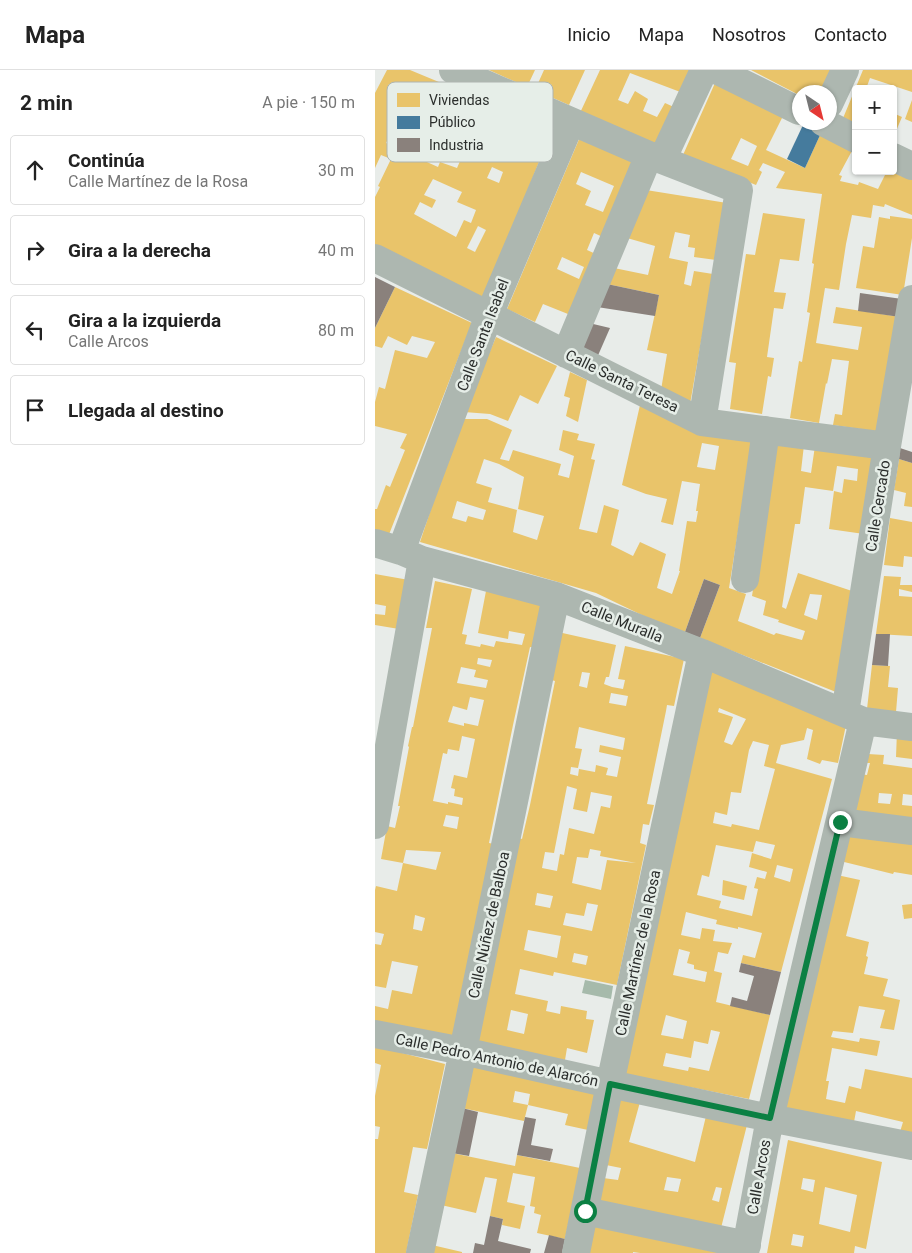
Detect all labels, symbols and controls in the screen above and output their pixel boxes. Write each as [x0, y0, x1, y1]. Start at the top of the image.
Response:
text: Mapa [25, 21, 85, 49]
text: Inicio [567, 24, 611, 45]
text: Mapa [639, 24, 684, 45]
text: Nosotros [712, 24, 786, 45]
text: Contacto [814, 24, 887, 45]
legend [387, 82, 553, 162]
north arrow [792, 85, 837, 130]
map controls [852, 85, 897, 175]
button: + [852, 85, 897, 130]
text: 2 min [20, 91, 73, 115]
text: Viviendas [429, 92, 489, 108]
text: A pie · 150 m [262, 93, 355, 112]
text: Público [429, 114, 476, 130]
button: − [852, 130, 897, 175]
text: Industria [429, 137, 484, 153]
text: Continúa [68, 149, 145, 172]
icon: ahead [21, 156, 49, 184]
text: 30 m [318, 161, 354, 180]
text: Calle Martínez de la Rosa [68, 172, 248, 191]
icon: right [21, 236, 49, 264]
text: Gira a la derecha [68, 239, 211, 262]
text: 40 m [318, 241, 354, 260]
street label: Calle Santa Isabel [453, 276, 513, 394]
text: Gira a la izquierda [68, 309, 221, 332]
icon: left [21, 316, 49, 344]
text: 80 m [318, 321, 354, 340]
text: Calle Arcos [68, 332, 149, 351]
street label: Calle Santa Teresa [562, 346, 682, 416]
icon: arrive [21, 396, 49, 424]
text: Llegada al destino [68, 399, 224, 422]
street label: Calle Cercado [862, 459, 894, 553]
street label: Calle Muralla [578, 597, 666, 647]
route end [829, 811, 852, 834]
street label: Calle Núñez de Balboa [465, 850, 513, 1000]
street label: Calle Martínez de la Rosa [612, 868, 664, 1038]
street label: Calle Pedro Antonio de Alarcón [394, 1030, 600, 1090]
street label: Calle Arcos [744, 1138, 774, 1216]
route start [574, 1200, 597, 1223]

